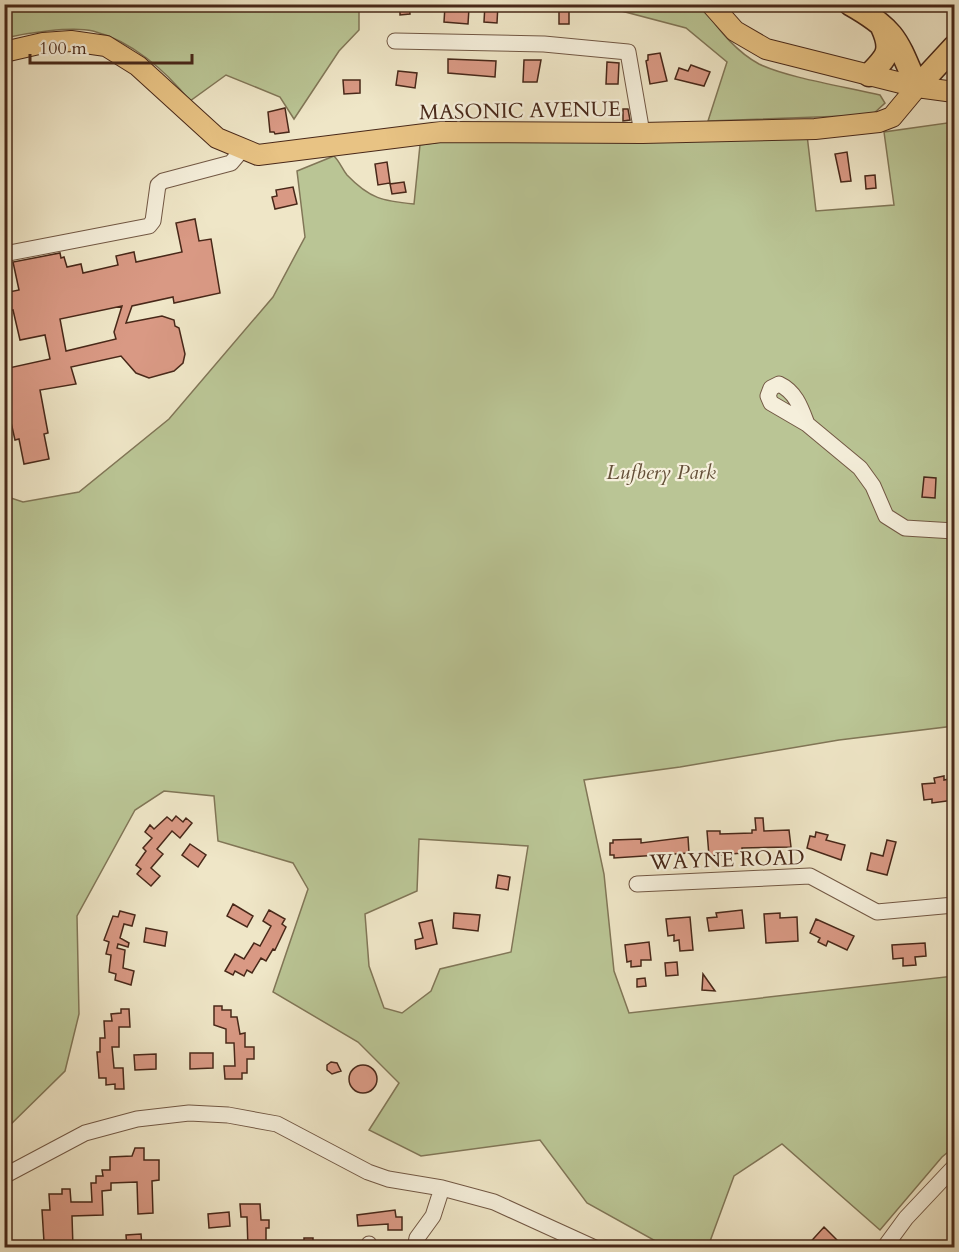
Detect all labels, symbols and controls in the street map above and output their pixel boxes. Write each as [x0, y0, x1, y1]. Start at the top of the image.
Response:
scale bar [30, 27, 192, 65]
text: 100 m [39, 36, 87, 61]
street label: MASONIC AVENUE [419, 95, 621, 127]
park label: Lufbery Park [606, 458, 716, 487]
street label: WAYNE ROAD [648, 843, 805, 877]

